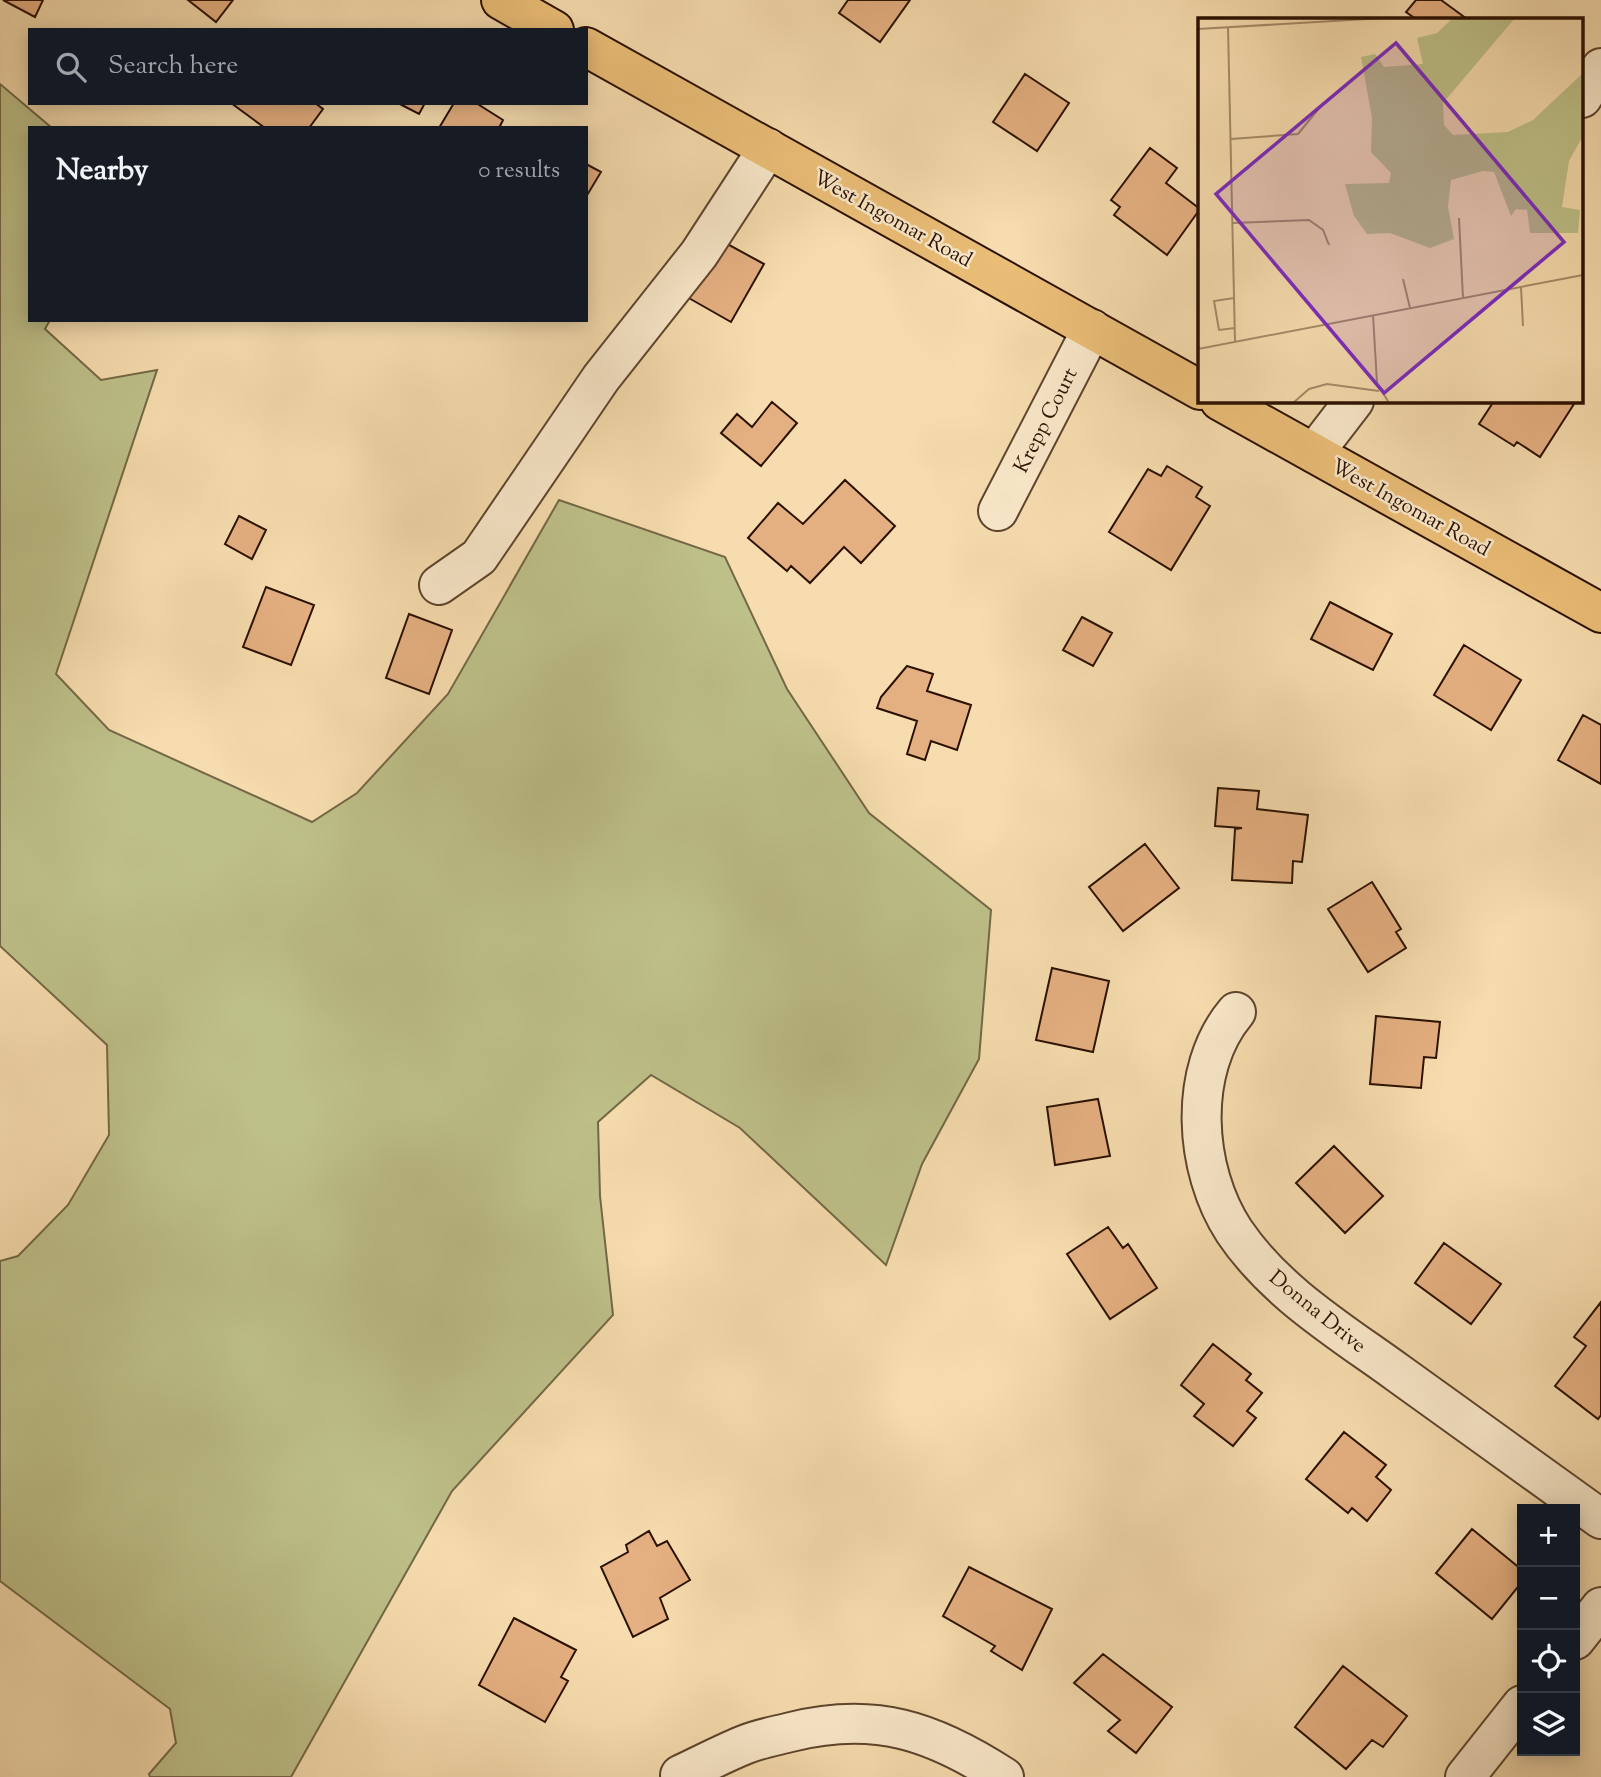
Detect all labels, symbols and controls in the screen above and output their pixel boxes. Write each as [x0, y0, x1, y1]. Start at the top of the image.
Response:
inset map [1198, 18, 1584, 402]
search box [28, 28, 588, 105]
icon: search [52, 48, 90, 86]
text: Search here [108, 48, 238, 85]
text: Nearby [56, 150, 148, 193]
text: 0 results [478, 155, 560, 188]
street label: West Ingomar Road [807, 163, 977, 276]
street label: Krepp Court [1007, 363, 1086, 479]
street label: West Ingomar Road [1325, 452, 1495, 565]
street label: Donna Drive [1262, 1264, 1372, 1361]
map controls [1517, 1504, 1580, 1756]
button: + [1517, 1504, 1580, 1567]
button: − [1517, 1567, 1580, 1630]
button: locate [1517, 1630, 1580, 1693]
button: layers [1517, 1693, 1580, 1756]

